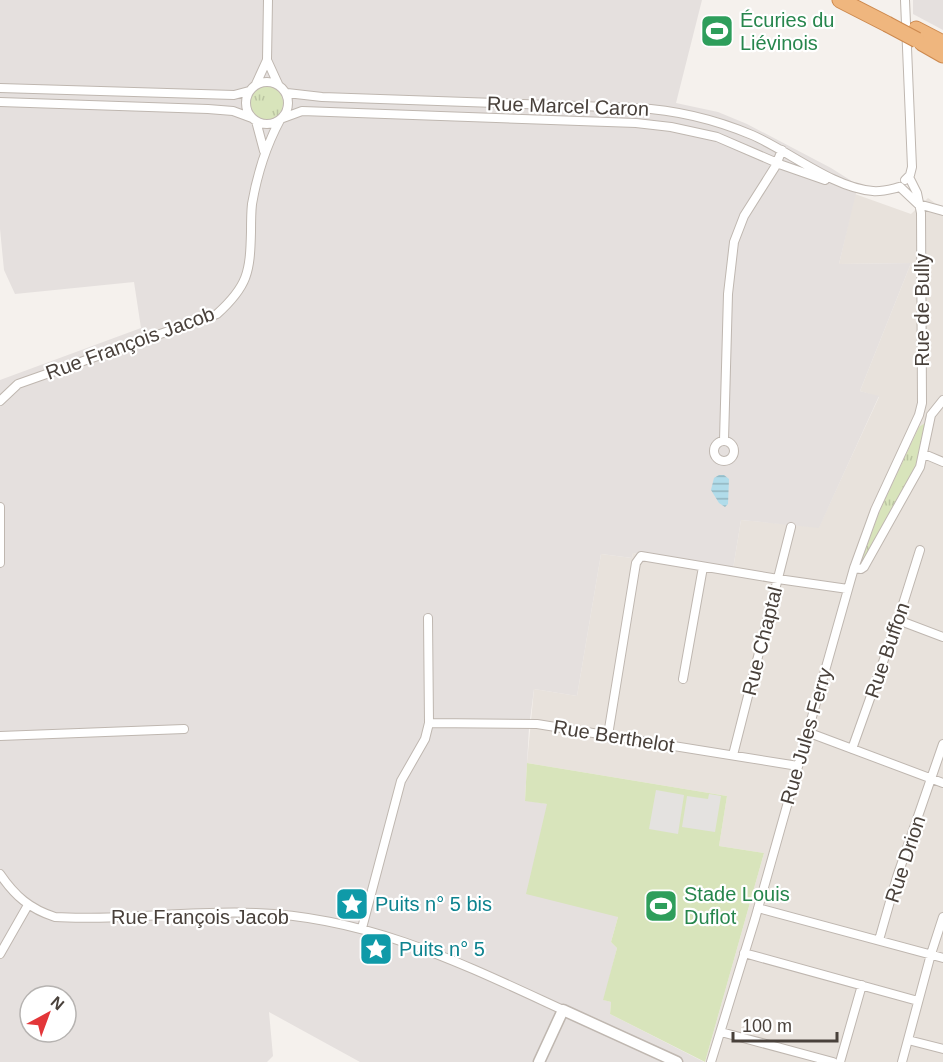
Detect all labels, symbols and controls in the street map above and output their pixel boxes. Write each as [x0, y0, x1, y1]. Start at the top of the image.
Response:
place label: Écuries du Liévinois [740, 9, 835, 54]
sports icon: Écuries du Liévinois [699, 13, 735, 49]
street label: Rue Marcel Caron [487, 92, 649, 120]
street label: Rue de Bully [911, 253, 933, 367]
street label: Rue François Jacob [43, 302, 217, 384]
street label: Rue Chaptal [738, 584, 786, 698]
street label: Rue Buffon [860, 599, 914, 701]
street label: Rue Jules Ferry [776, 665, 836, 807]
street label: Rue Berthelot [552, 716, 677, 756]
street label: Rue Drion [881, 813, 929, 905]
place label: Stade Louis Duflot [684, 883, 790, 928]
place icon: Puits n° 5 bis [334, 886, 370, 922]
sports icon: Stade Louis Duflot [643, 888, 679, 924]
place label: Puits n° 5 bis [375, 893, 492, 915]
street label: Rue François Jacob [111, 906, 289, 928]
place icon: Puits n° 5 [358, 931, 394, 967]
place label: Puits n° 5 [399, 938, 485, 960]
north arrow [18, 984, 78, 1044]
text: N [48, 993, 67, 1013]
scale bar [733, 1005, 836, 1043]
text: 100 m [742, 1016, 792, 1036]

